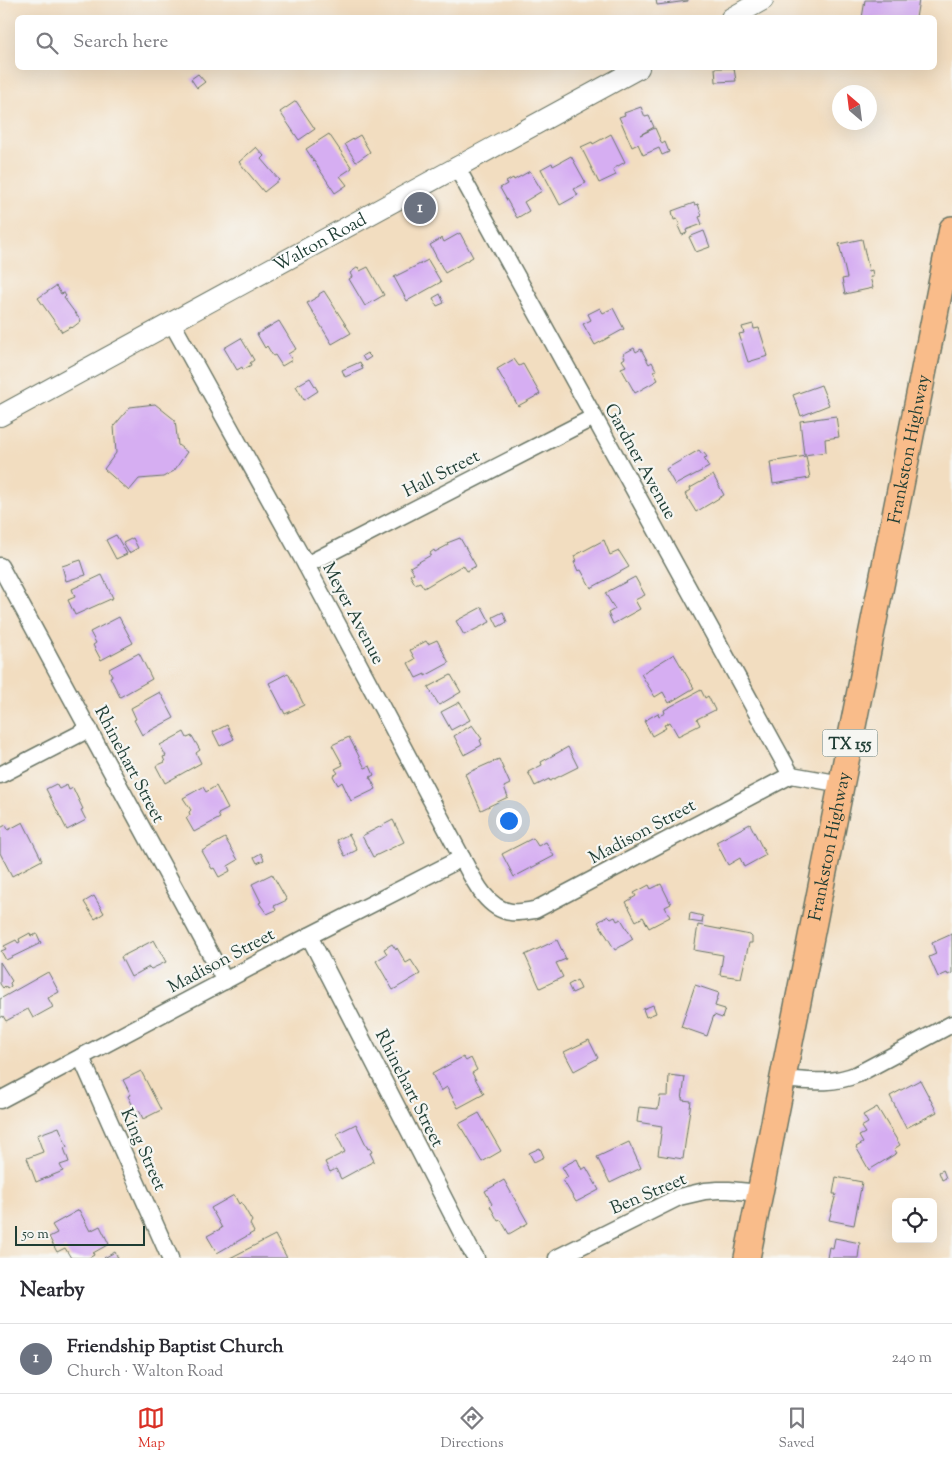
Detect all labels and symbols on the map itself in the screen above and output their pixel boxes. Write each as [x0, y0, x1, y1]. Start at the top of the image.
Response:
north arrow [832, 85, 877, 130]
pin: 1 [404, 189, 436, 227]
street label: Walton Road [269, 208, 372, 280]
street label: Frankston Highway [883, 372, 938, 526]
street label: Gardner Avenue [597, 399, 682, 525]
street label: Hall Street [399, 444, 485, 505]
street label: Meyer Avenue [314, 558, 390, 670]
street label: Rhinehart Street [86, 702, 170, 828]
road number: TX 155 [822, 730, 878, 756]
street label: Frankston Highway [803, 770, 859, 923]
street label: Madison Street [585, 794, 701, 872]
your location [496, 808, 522, 834]
street label: Madison Street [164, 923, 280, 1001]
street label: Rhinehart Street [367, 1025, 449, 1152]
street label: King Street [112, 1104, 172, 1195]
street label: Ben Street [607, 1167, 691, 1223]
scale bar [15, 1223, 145, 1246]

